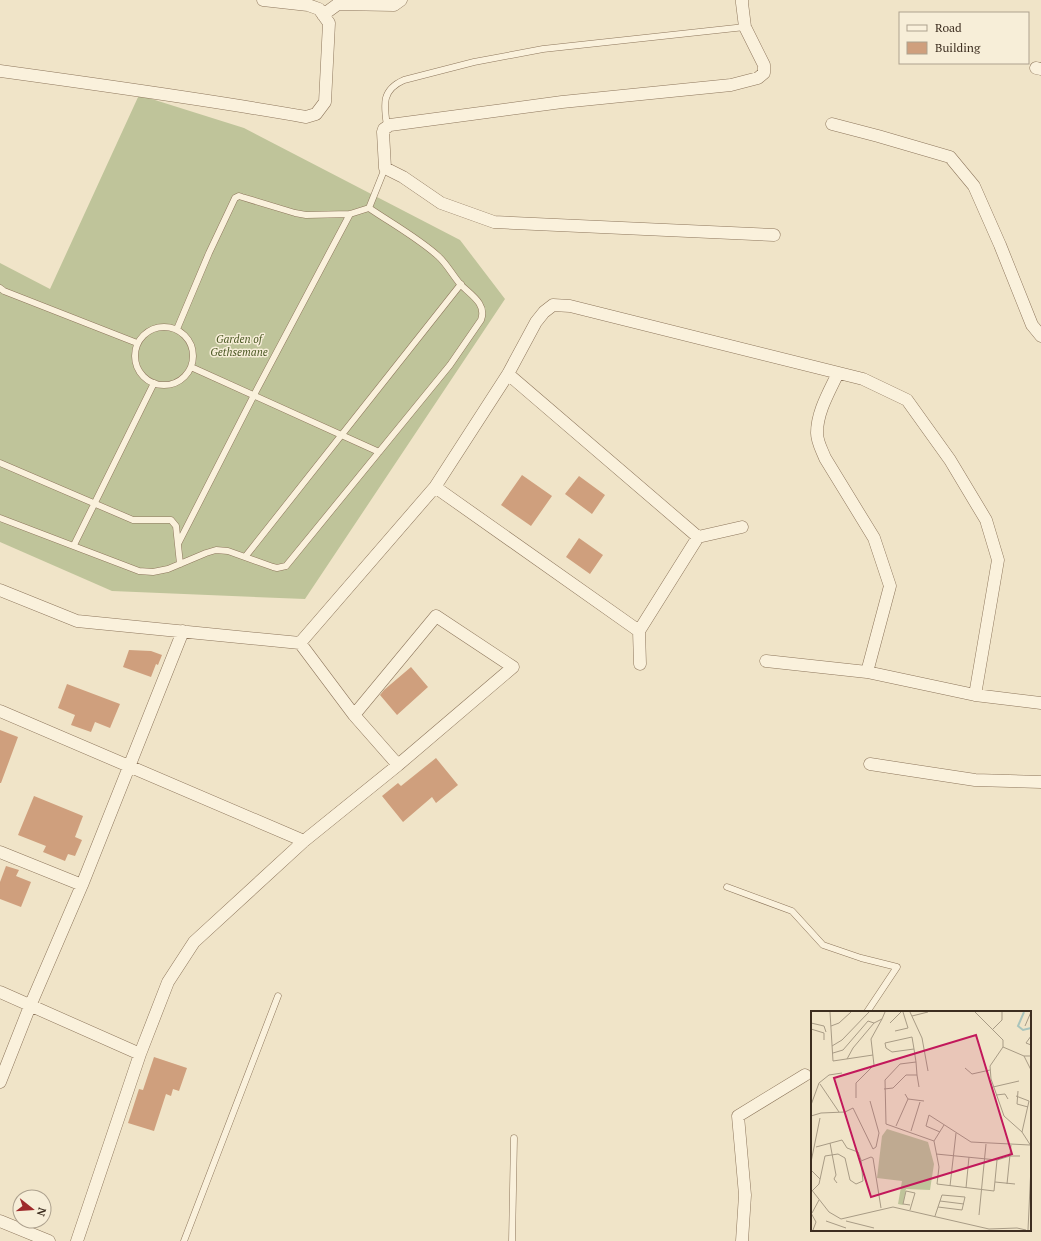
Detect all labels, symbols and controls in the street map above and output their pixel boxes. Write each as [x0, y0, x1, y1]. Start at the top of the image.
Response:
legend [899, 12, 1029, 64]
text: Road [935, 20, 962, 35]
text: Building [935, 40, 981, 55]
park label: Garden of Gethsemane [210, 332, 268, 359]
inset map [811, 1011, 1031, 1231]
north arrow [12, 1189, 52, 1229]
text: N [33, 1206, 49, 1219]

